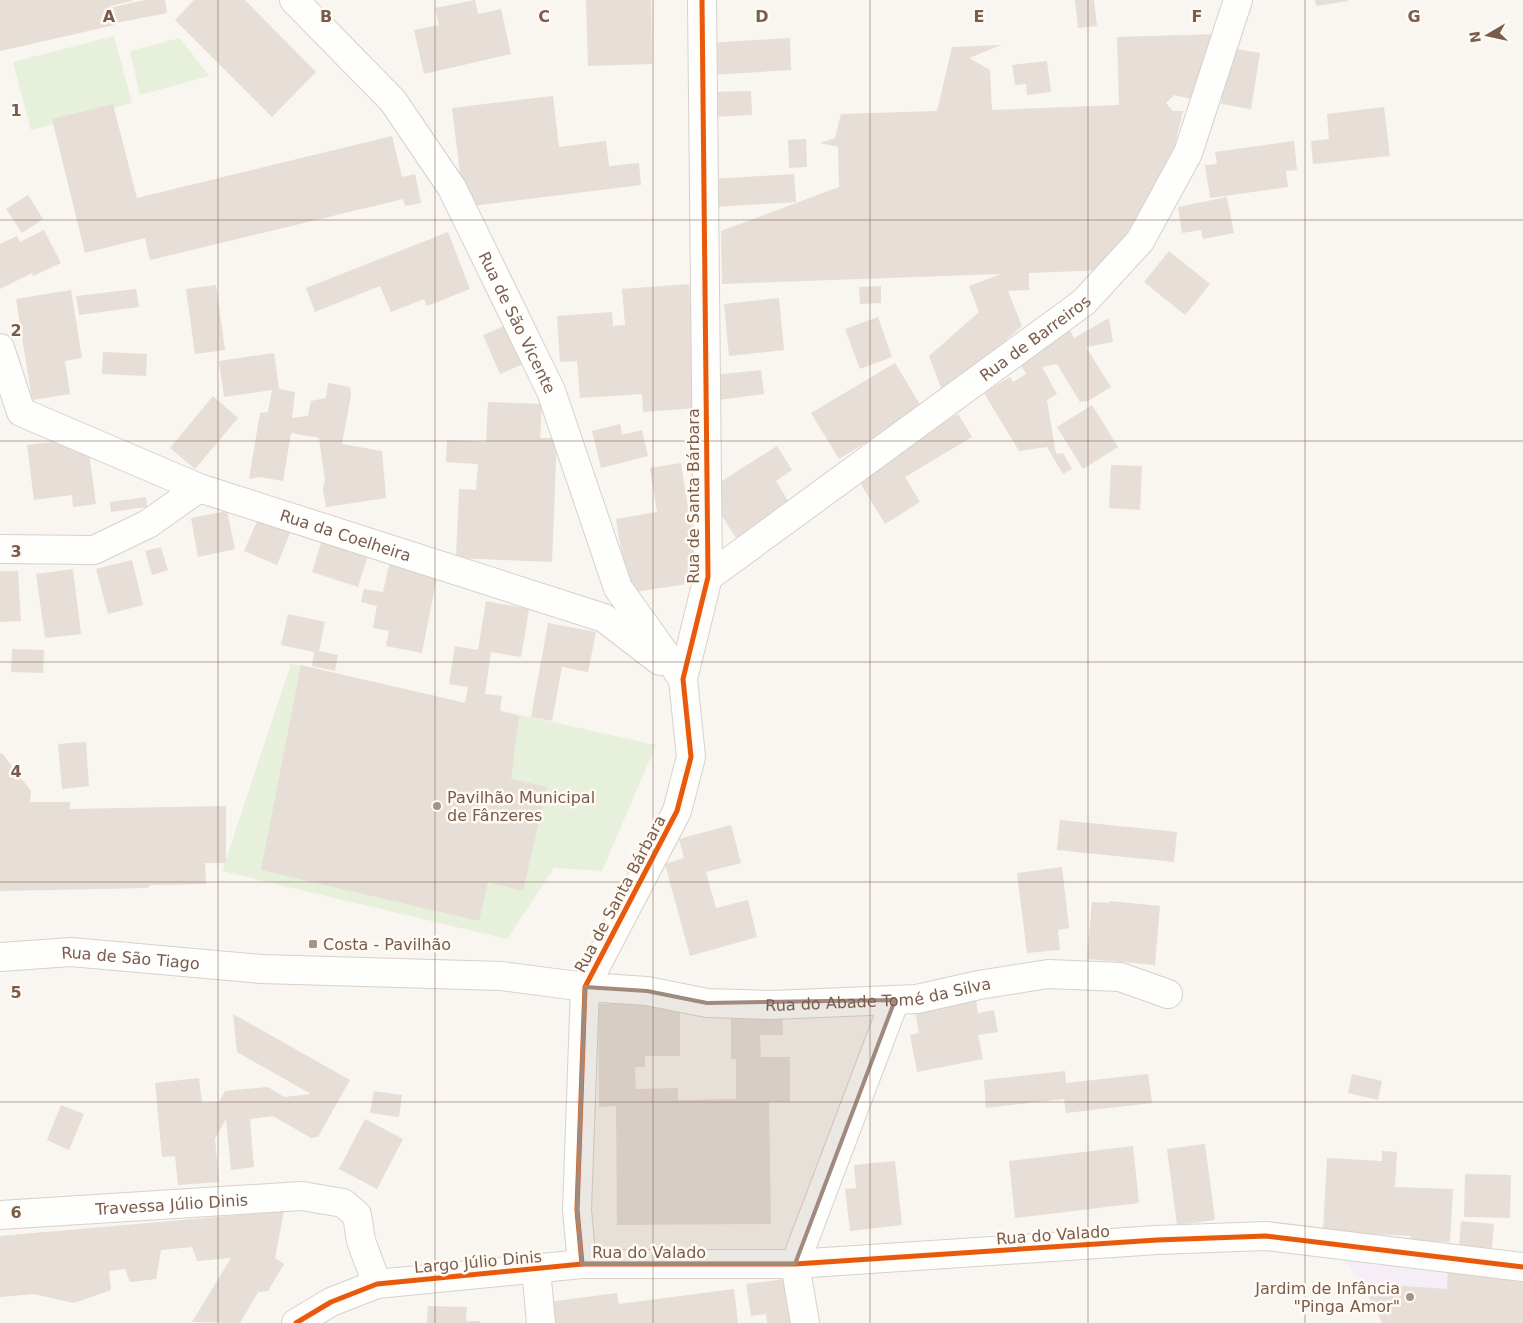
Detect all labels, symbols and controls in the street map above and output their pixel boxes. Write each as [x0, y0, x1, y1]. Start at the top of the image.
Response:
text: A [103, 7, 116, 26]
text: B [320, 7, 332, 26]
text: C [538, 7, 550, 26]
text: D [755, 7, 769, 26]
text: E [974, 7, 984, 26]
text: F [1192, 7, 1202, 26]
text: G [1407, 7, 1421, 26]
north arrow [1463, 10, 1513, 60]
text: N [1466, 30, 1484, 44]
text: 1 [10, 101, 22, 120]
street label: Rua de São Vicente [475, 248, 560, 396]
street label: Rua de Barreiros [976, 292, 1095, 385]
text: 2 [10, 321, 22, 340]
street label: Rua de Santa Bárbara [684, 408, 703, 584]
street label: Rua da Coelheira [278, 505, 414, 565]
text: 3 [10, 542, 22, 561]
text: 4 [10, 762, 22, 781]
place label: Pavilhão Municipal de Fânzeres [447, 788, 595, 825]
marker: Pavilhão Municipal de Fânzeres [431, 800, 443, 812]
street label: Rua de Santa Bárbara [570, 812, 670, 976]
place label: Costa - Pavilhão [323, 935, 451, 954]
marker: Costa - Pavilhão [307, 938, 319, 950]
street label: Rua de São Tiago [61, 942, 201, 973]
street label: Rua do Abade Tomé da Silva [765, 974, 992, 1015]
text: 5 [10, 983, 22, 1002]
street label: Travessa Júlio Dinis [94, 1190, 249, 1219]
text: 6 [10, 1203, 22, 1222]
street label: Rua do Valado [995, 1222, 1111, 1248]
street label: Rua do Valado [592, 1243, 706, 1262]
street label: Largo Júlio Dinis [413, 1247, 543, 1277]
place label: Jardim de Infância "Pinga Amor" [1254, 1279, 1400, 1316]
marker: Jardim de Infância "Pinga Amor" [1404, 1291, 1416, 1303]

